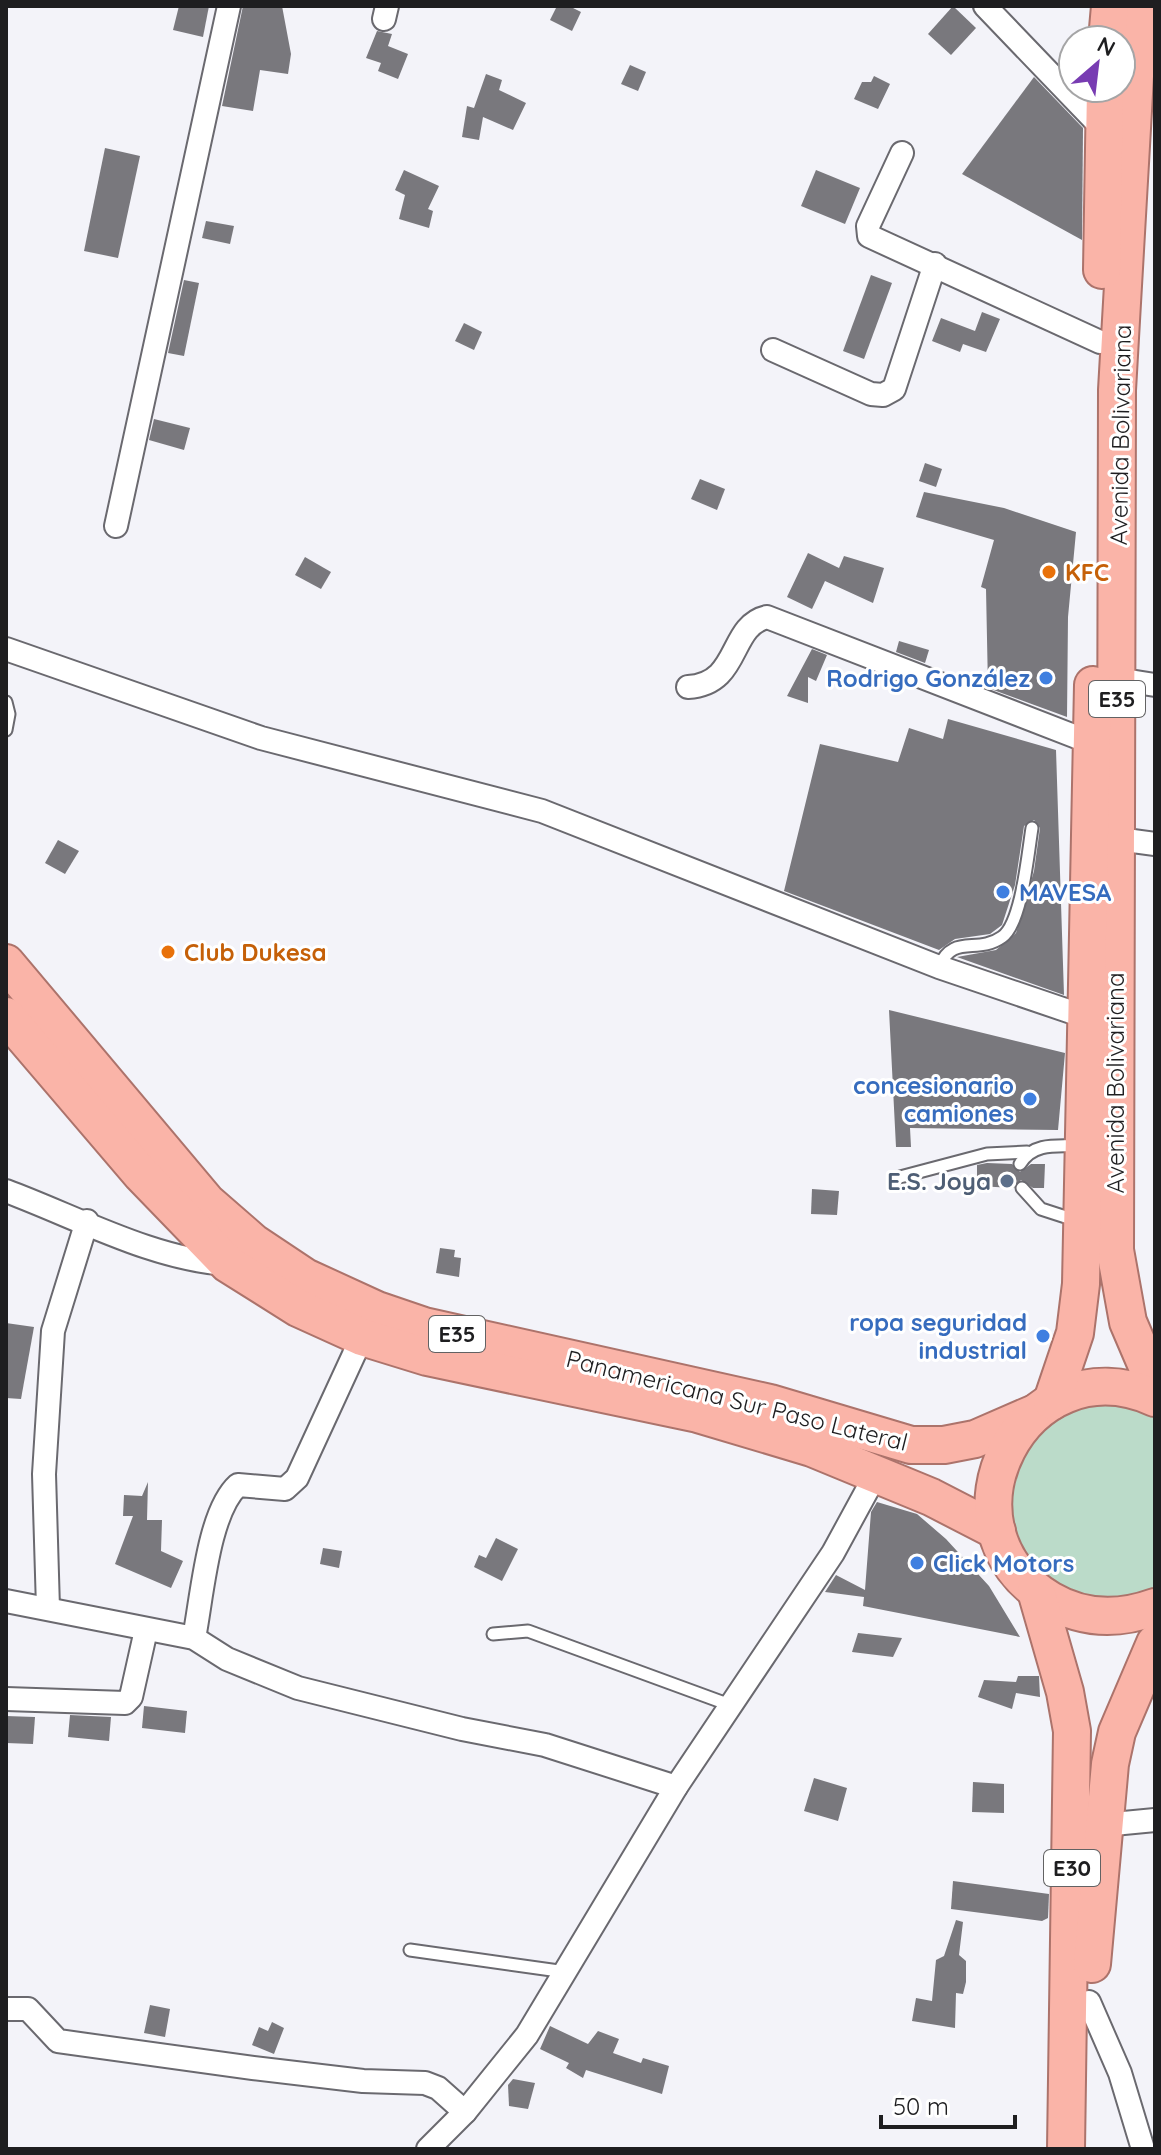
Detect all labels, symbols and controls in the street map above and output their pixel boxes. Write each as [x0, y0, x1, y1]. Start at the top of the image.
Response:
north arrow [1057, 24, 1137, 104]
text: N [1093, 30, 1120, 62]
street label: Avenida Bolivariana [1103, 324, 1137, 546]
place label: KFC [1065, 557, 1109, 587]
marker: KFC [1040, 563, 1058, 581]
place label: Rodrigo González [826, 663, 1030, 693]
marker: Rodrigo González [1037, 669, 1055, 687]
road number: E35 [1089, 681, 1145, 717]
place label: MAVESA [1019, 877, 1112, 907]
marker: MAVESA [994, 883, 1012, 901]
place label: Club Dukesa [184, 937, 327, 967]
marker: Club Dukesa [159, 943, 177, 961]
street label: Avenida Bolivariana [1100, 973, 1130, 1193]
place label: concesionario camiones [853, 1070, 1014, 1128]
marker: concesionario camiones [1021, 1090, 1039, 1108]
place label: E.S. Joya [887, 1166, 991, 1196]
marker: E.S. Joya [998, 1172, 1016, 1190]
place label: ropa seguridad industrial [849, 1307, 1027, 1365]
road number: E35 [429, 1316, 485, 1352]
marker: ropa seguridad industrial [1034, 1327, 1052, 1345]
street label: Panamericana Sur Paso Lateral [563, 1343, 911, 1457]
place label: Click Motors [933, 1548, 1074, 1578]
marker: Click Motors [908, 1554, 926, 1572]
road number: E30 [1044, 1850, 1100, 1886]
scale bar [881, 2079, 1015, 2129]
text: 50 m [893, 2091, 949, 2121]

